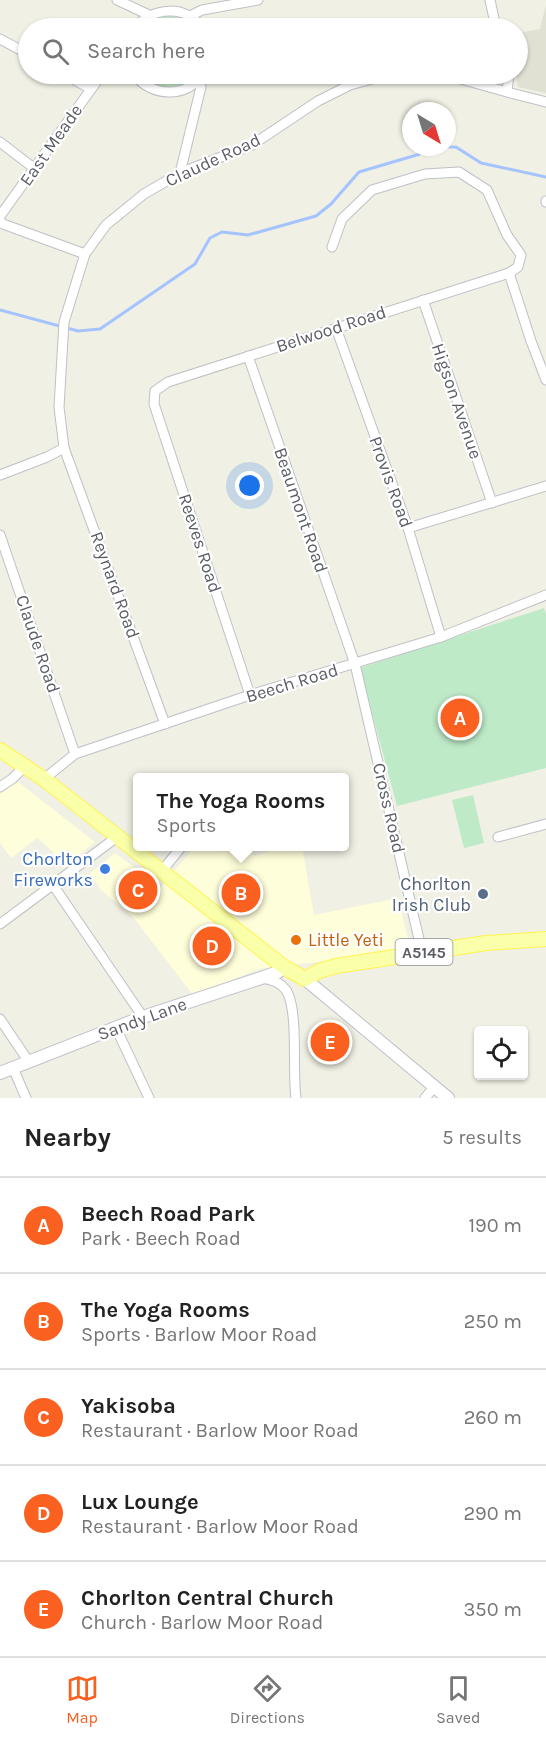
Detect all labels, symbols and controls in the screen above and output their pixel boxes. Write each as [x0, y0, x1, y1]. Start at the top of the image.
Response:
search box [18, 18, 528, 84]
icon: search [39, 35, 72, 68]
text: Search here [87, 38, 205, 64]
street label: East Meade [15, 100, 87, 190]
north arrow [402, 102, 456, 156]
street label: Claude Road [162, 128, 264, 192]
street label: Belwood Road [273, 301, 389, 357]
street label: Higson Avenue [427, 340, 487, 462]
street label: Provis Road [364, 433, 418, 531]
street label: Beaumont Road [269, 444, 333, 576]
your location [235, 471, 264, 500]
street label: Reeves Road [174, 491, 226, 595]
street label: Reynard Road [85, 528, 145, 642]
street label: Claude Road [11, 592, 65, 696]
street label: Beech Road [243, 659, 341, 707]
pin: A [440, 696, 480, 740]
street label: Cross Road [368, 761, 410, 855]
popup [133, 773, 349, 851]
text: The Yoga Rooms [157, 788, 325, 814]
text: Sports [157, 814, 216, 837]
place label: Chorlton Fireworks [13, 848, 93, 891]
marker: Chorlton Fireworks [98, 862, 112, 876]
pin: C [118, 868, 158, 912]
pin: B [222, 870, 260, 916]
place label: Chorlton Irish Club [392, 873, 471, 916]
marker: Chorlton Irish Club [476, 887, 490, 901]
pin: D [192, 924, 232, 968]
place label: Little Yeti [308, 929, 384, 951]
marker: Little Yeti [289, 933, 303, 947]
road number: A5145 [396, 939, 452, 965]
street label: Sandy Lane [94, 993, 190, 1045]
pin: E [310, 1020, 350, 1064]
map controls [474, 1026, 528, 1080]
button: locate [474, 1026, 528, 1080]
text: Nearby [24, 1122, 111, 1153]
text: 5 results [442, 1126, 522, 1149]
text: Beech Road Park [81, 1201, 255, 1227]
text: A [37, 1214, 50, 1237]
text: 190 m [468, 1214, 522, 1237]
text: Park · Beech Road [81, 1227, 241, 1250]
text: The Yoga Rooms [81, 1297, 250, 1323]
text: B [37, 1310, 50, 1333]
text: 250 m [464, 1310, 522, 1333]
text: Sports · Barlow Moor Road [81, 1323, 317, 1346]
text: Yakisoba [81, 1393, 176, 1419]
text: C [37, 1406, 50, 1429]
text: 260 m [464, 1406, 522, 1429]
text: Restaurant · Barlow Moor Road [81, 1419, 359, 1442]
text: Lux Lounge [81, 1489, 199, 1515]
text: D [37, 1502, 50, 1525]
text: 290 m [463, 1502, 522, 1525]
text: Restaurant · Barlow Moor Road [81, 1515, 359, 1538]
text: Chorlton Central Church [81, 1585, 334, 1611]
text: E [38, 1598, 49, 1621]
text: 350 m [464, 1598, 522, 1621]
text: Church · Barlow Moor Road [81, 1611, 323, 1634]
tab: Map [66, 1672, 99, 1727]
tab: Directions [230, 1672, 305, 1727]
tab: Saved [436, 1672, 480, 1727]

